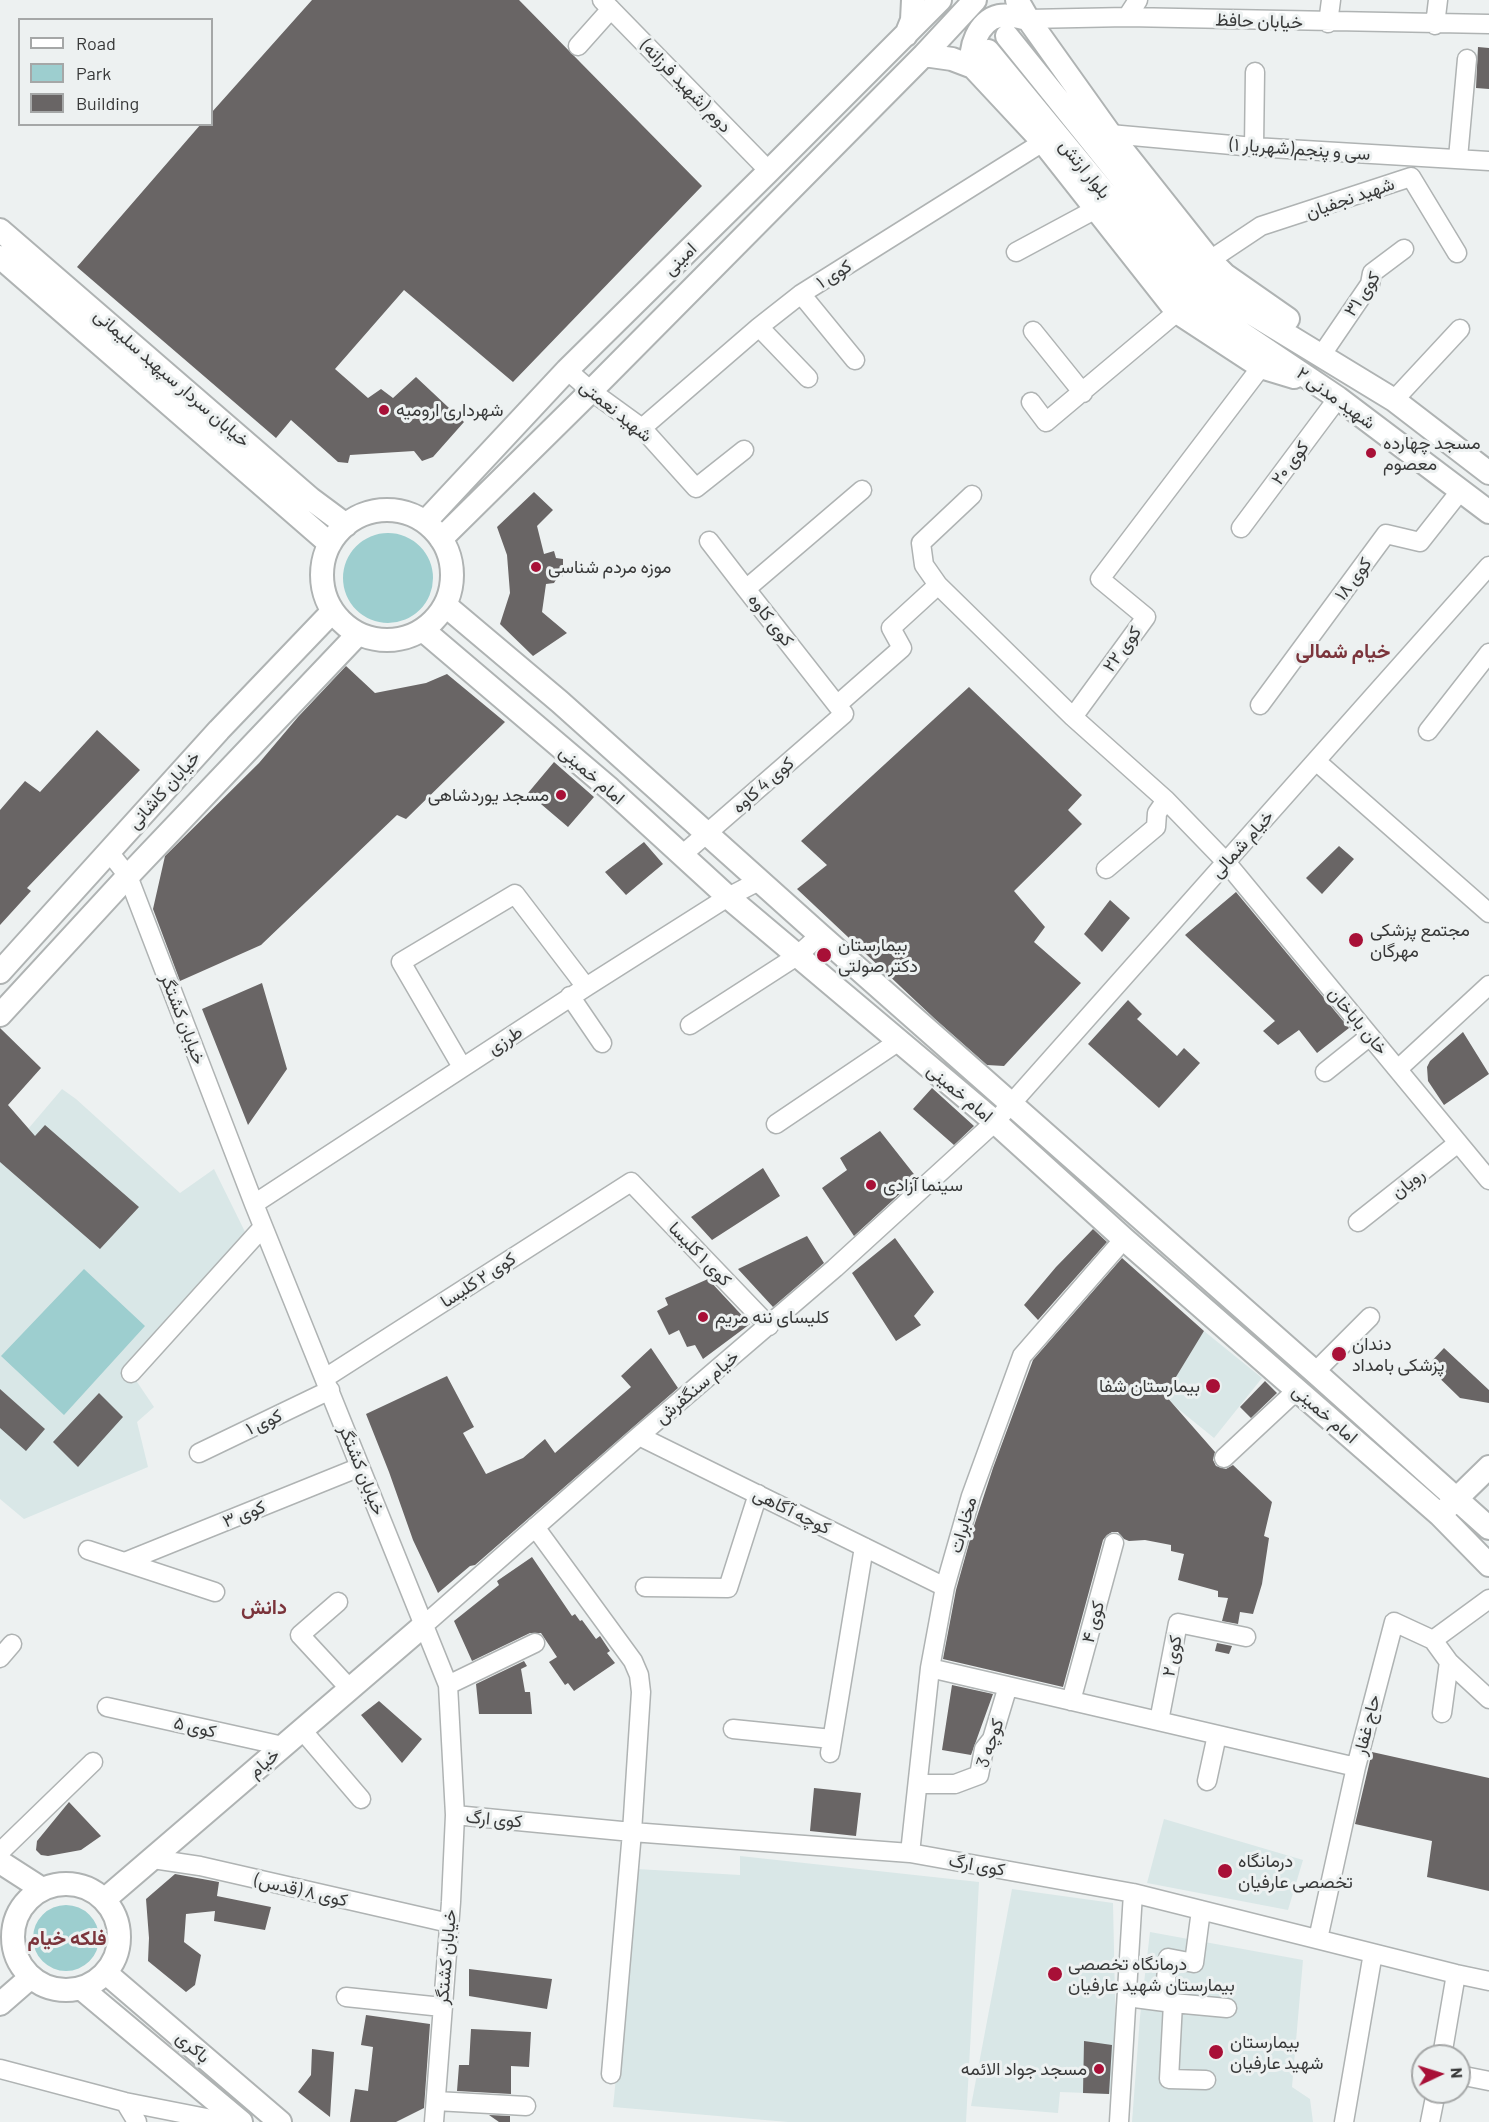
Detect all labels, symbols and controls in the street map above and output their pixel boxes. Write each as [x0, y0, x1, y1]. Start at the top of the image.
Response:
street label: خیابان حافظ [1215, 9, 1303, 33]
legend [18, 18, 213, 126]
text: Road [76, 32, 116, 54]
street label: دوم (شهید فرزانه) [636, 35, 736, 137]
text: Park [76, 62, 111, 84]
text: Building [76, 92, 139, 114]
street label: سی و پنجم(شهریار ۱) [1229, 133, 1371, 165]
street label: بلوار ارتش [1055, 135, 1115, 203]
street label: شهید نجفیان [1303, 173, 1397, 223]
street label: امینی [659, 238, 701, 280]
street label: کوی ۱ [812, 255, 856, 293]
street label: کوی ۳۱ [1339, 268, 1385, 320]
street label: خیابان سردار سپهبد سلیمانی [90, 304, 254, 452]
street label: شهید مدنی ۲ [1292, 362, 1380, 434]
street label: شهید نعمتی [575, 375, 657, 447]
place label: شهرداری ارومیه [396, 399, 503, 421]
marker: شهرداری ارومیه [377, 403, 391, 417]
place label: مسجد چهارده معصوم [1383, 432, 1481, 474]
street label: کوی ۲۰ [1267, 437, 1313, 489]
marker: مسجد چهارده معصوم [1364, 446, 1378, 460]
street label: کوی ۱۸ [1330, 553, 1376, 605]
place label: موزه مردم شناسی [548, 556, 671, 578]
marker: موزه مردم شناسی [529, 560, 543, 574]
street label: کوی کاوه [744, 589, 798, 651]
street label: کوی ۲۲ [1098, 622, 1146, 676]
district label: خیام شمالی [1296, 639, 1390, 663]
street label: امام خمینی [555, 741, 629, 809]
street label: خیابان کاشانی [123, 747, 205, 833]
street label: کوی 4 کاوه [728, 752, 798, 818]
place label: مسجد یوردشاهی [428, 784, 549, 806]
marker: مسجد یوردشاهی [554, 788, 568, 802]
street label: خیام شمالی [1206, 806, 1278, 882]
place label: مجتمع پزشکی مهرگان [1370, 919, 1470, 962]
marker: مجتمع پزشکی مهرگان [1347, 931, 1365, 949]
place label: بیمارستان دکتر صولتی [838, 934, 918, 976]
marker: بیمارستان دکتر صولتی [815, 946, 833, 964]
street label: خیابان کشتگر [156, 971, 210, 1067]
street label: خان باباخان [1324, 983, 1392, 1059]
street label: طرزی [483, 1021, 527, 1059]
street label: امام خمینی [923, 1059, 997, 1127]
street label: رویان [1387, 1163, 1429, 1203]
place label: سینما آزادی [883, 1174, 963, 1196]
marker: سینما آزادی [864, 1178, 878, 1192]
street label: کوی ۱ کلیسا [664, 1217, 736, 1291]
street label: کوی ۲ کلیسا [436, 1248, 520, 1312]
place label: کلیسای ننه مریم [715, 1306, 829, 1328]
marker: کلیسای ننه مریم [696, 1310, 710, 1324]
place label: دندان‌ پزشکی بامداد [1352, 1333, 1444, 1376]
marker: دندان‌ پزشکی بامداد [1330, 1345, 1348, 1363]
street label: خیام سنگفرش [651, 1346, 743, 1428]
place label: بیمارستان شفا [1099, 1375, 1200, 1397]
marker: بیمارستان شفا [1204, 1377, 1222, 1395]
street label: امام خمینی [1288, 1380, 1362, 1448]
street label: کوی ۱ [242, 1404, 286, 1440]
street label: خیابان کشتگر [334, 1422, 390, 1518]
street label: کوچه آگاهی [750, 1483, 834, 1539]
street label: مخابرات [945, 1494, 981, 1556]
street label: کوی ۳ [219, 1496, 269, 1532]
district label: دانش [241, 1595, 287, 1619]
street label: کوی ۴ [1077, 1599, 1109, 1645]
street label: کوی ۲ [1157, 1633, 1187, 1679]
street label: حاج غفار [1349, 1692, 1385, 1758]
street label: کوی ۵ [172, 1712, 218, 1742]
street label: کوچه 3 [972, 1716, 1008, 1770]
street label: خیام [244, 1744, 284, 1782]
street label: کوی ارگ [465, 1806, 523, 1832]
street label: کوی ارگ [947, 1849, 1007, 1881]
place label: درمانگاه تخصصی عارفیان [1238, 1850, 1353, 1892]
marker: درمانگاه تخصصی عارفیان [1216, 1862, 1234, 1880]
street label: کوی ۸ (قدس) [252, 1869, 350, 1911]
street label: خیابان کشتگر [431, 1909, 461, 2005]
district label: فلکه خیام [27, 1926, 107, 1950]
place label: درمانگاه تخصصی بیمارستان شهید عارفیان [1068, 1953, 1235, 1996]
marker: درمانگاه تخصصی بیمارستان شهید عارفیان [1046, 1965, 1064, 1983]
street label: باکری [172, 2026, 214, 2068]
place label: بیمارستان شهید عارفیان [1230, 2031, 1324, 2074]
marker: بیمارستان شهید عارفیان [1207, 2043, 1225, 2061]
north arrow [1411, 2044, 1471, 2104]
place label: مسجد جواد الائمه [961, 2058, 1087, 2080]
marker: مسجد جواد الائمه [1092, 2062, 1106, 2076]
text: N [1448, 2067, 1467, 2079]

